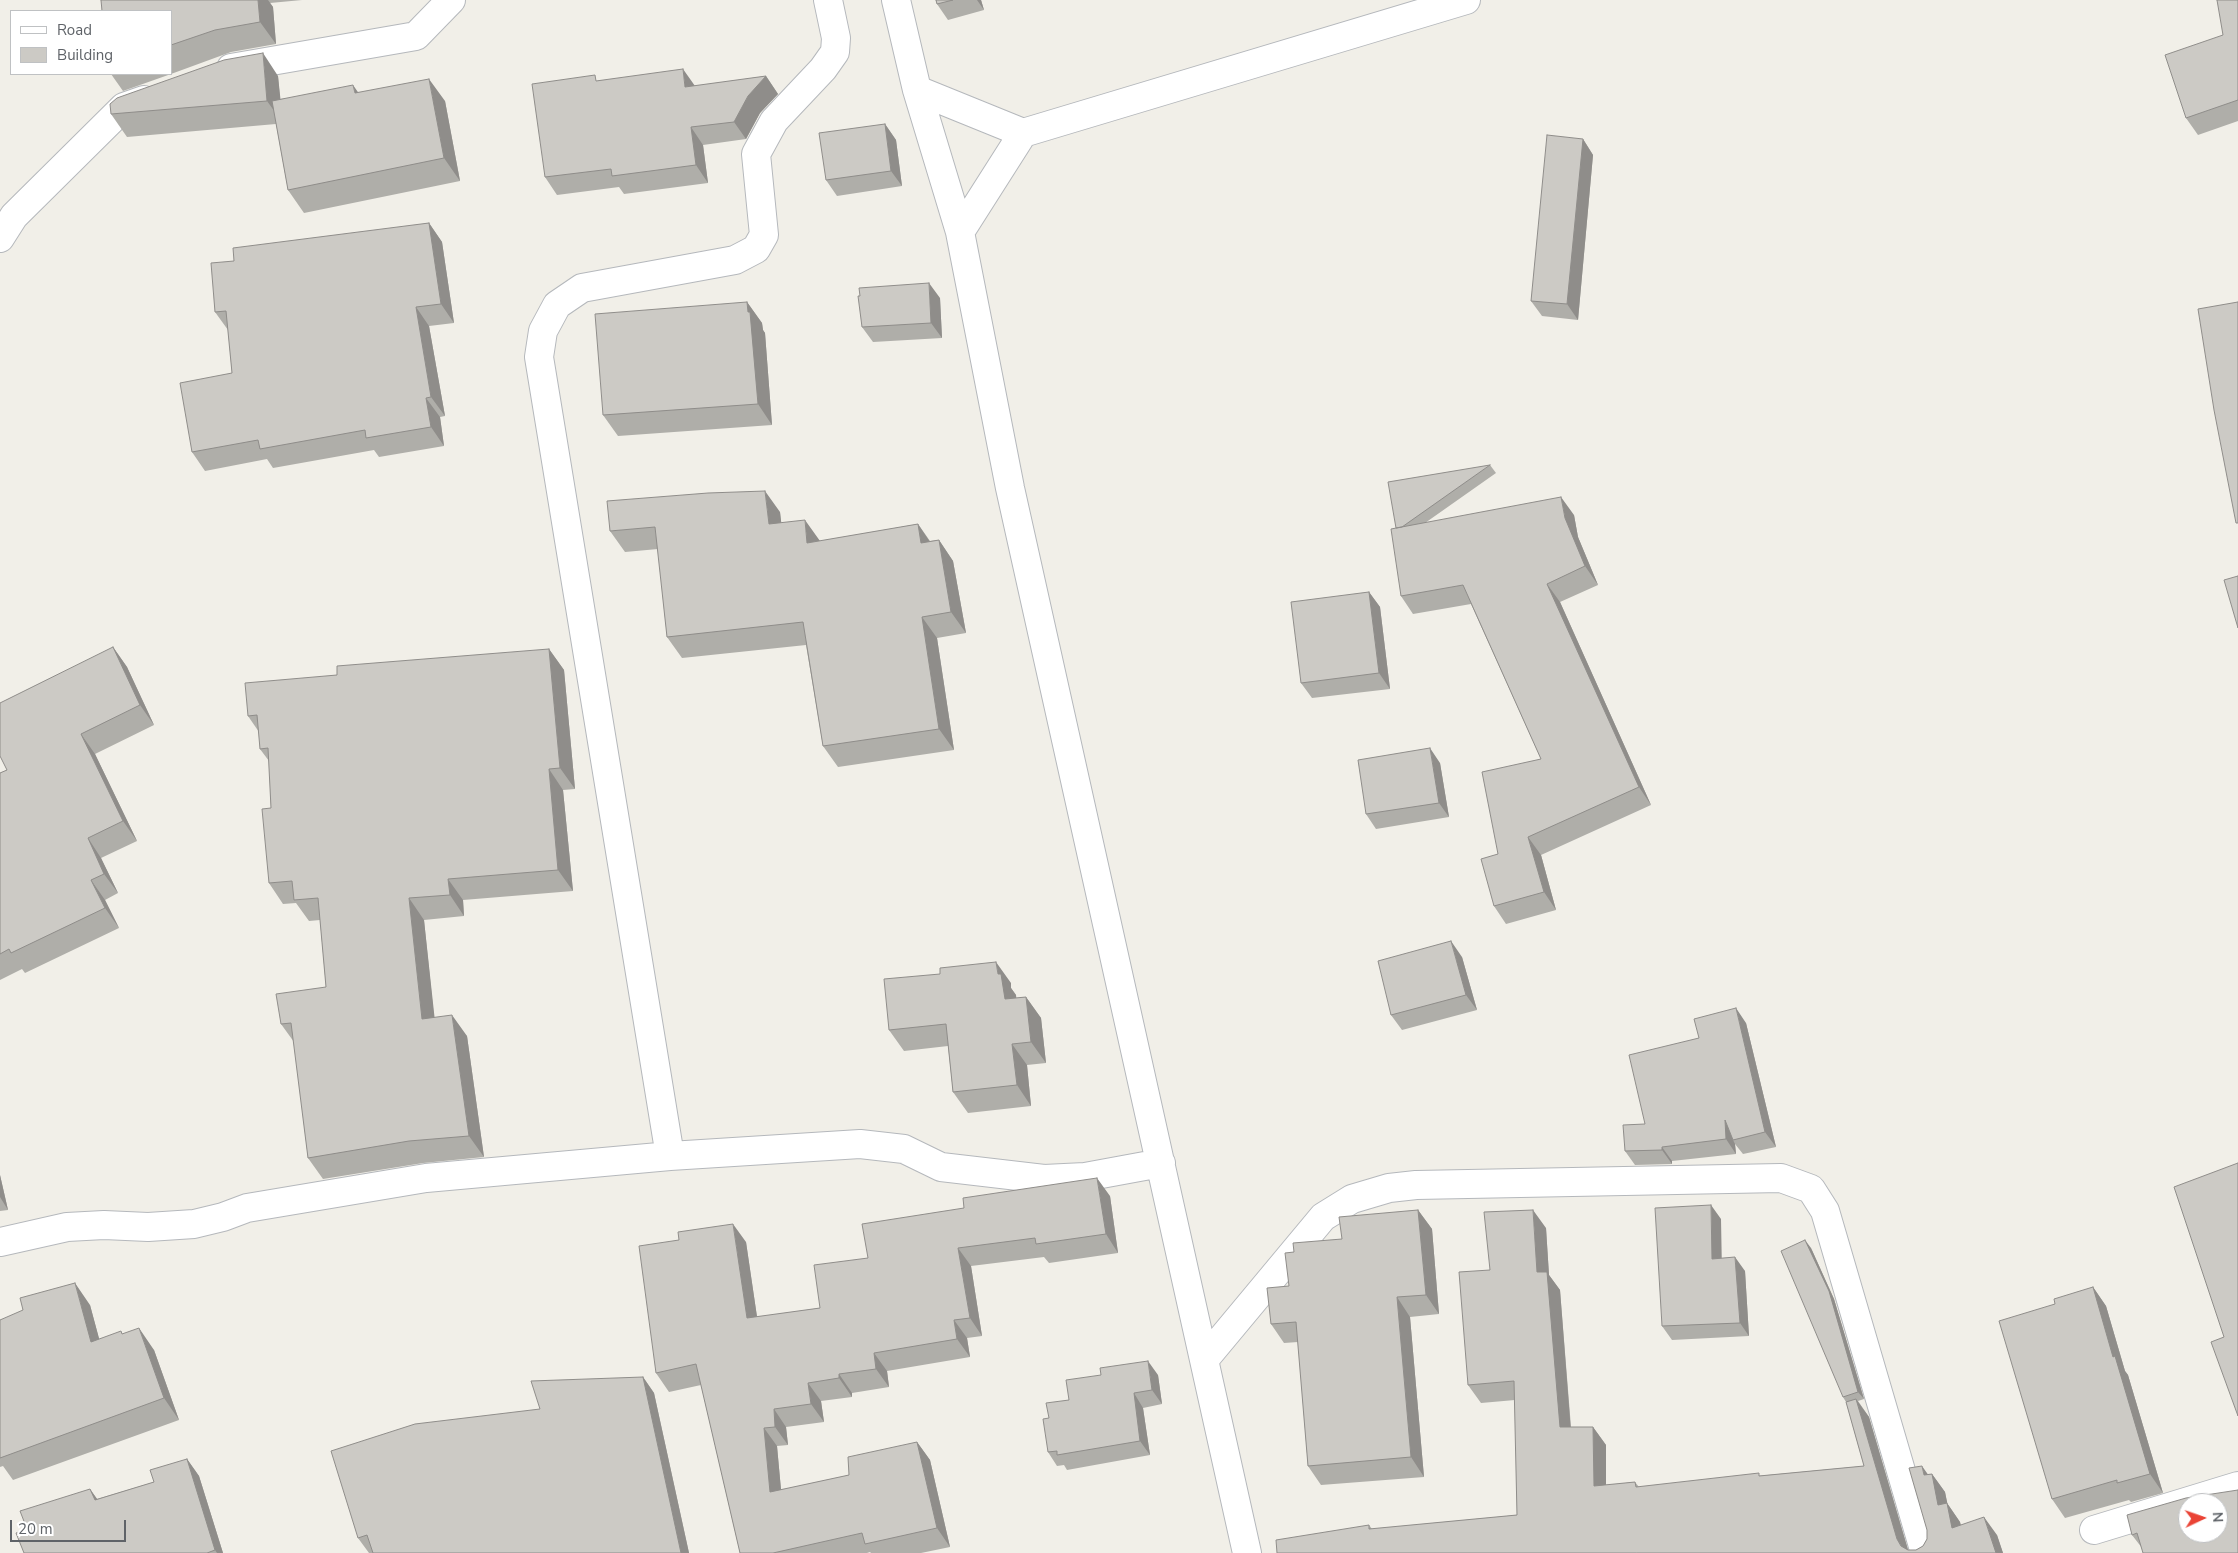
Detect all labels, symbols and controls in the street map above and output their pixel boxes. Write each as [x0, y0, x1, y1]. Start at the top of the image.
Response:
legend [10, 10, 172, 75]
text: Road [57, 20, 92, 40]
text: Building [57, 45, 113, 65]
north arrow [2178, 1493, 2228, 1543]
scale bar [12, 1510, 129, 1542]
text: N [2208, 1512, 2227, 1523]
text: 20 m [18, 1519, 53, 1539]

